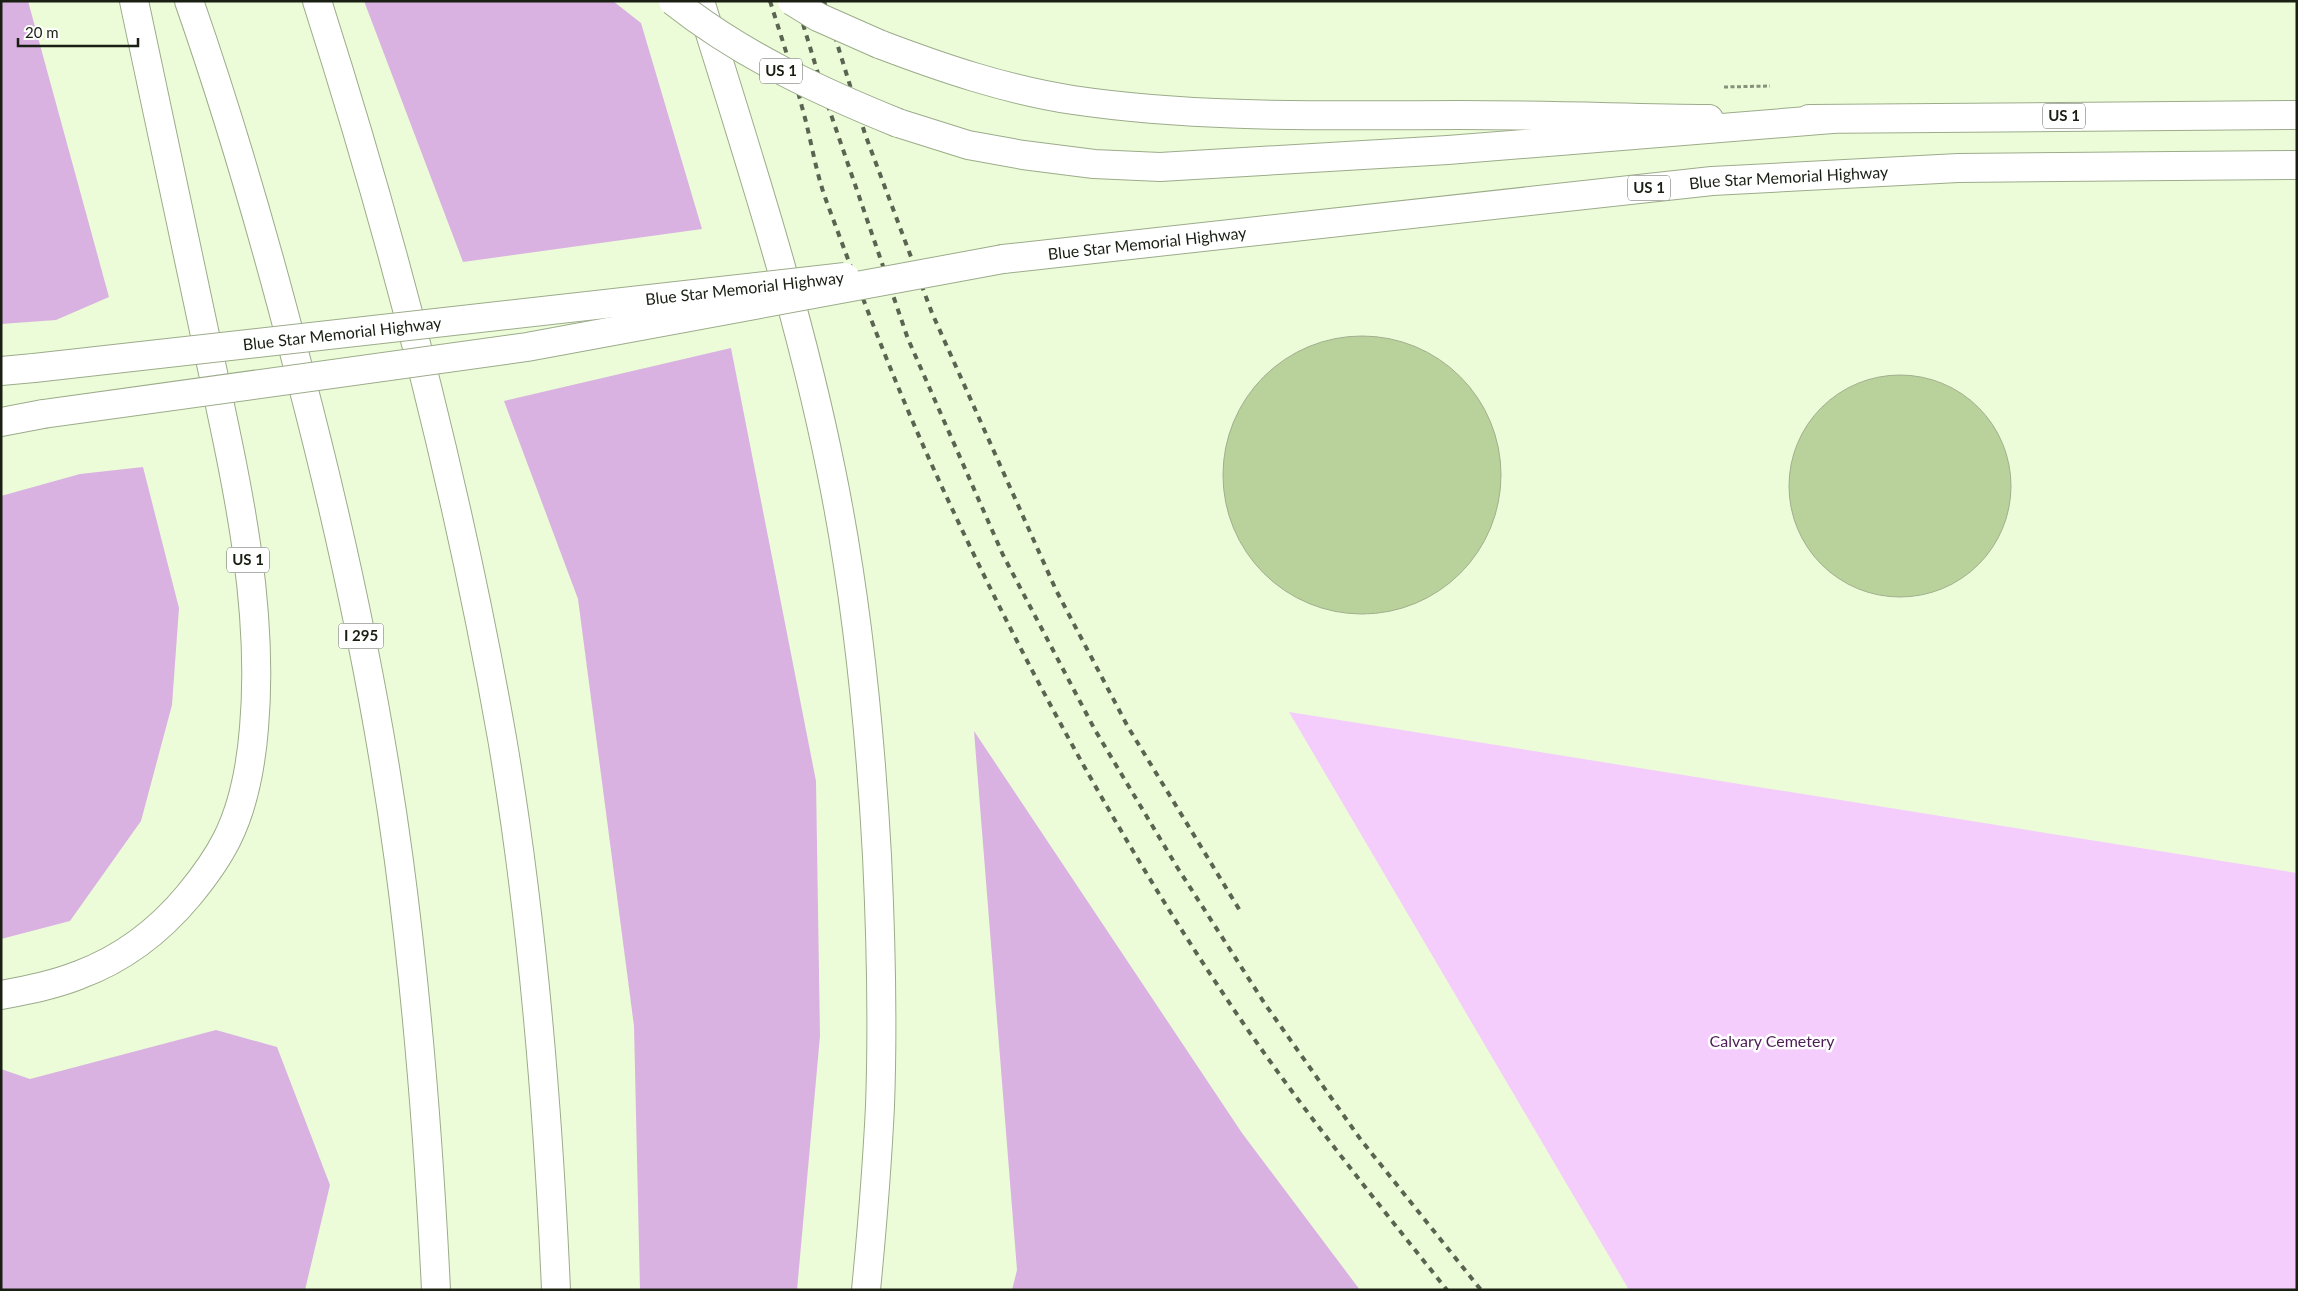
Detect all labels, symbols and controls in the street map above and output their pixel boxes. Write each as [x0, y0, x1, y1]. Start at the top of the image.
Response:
scale bar [18, 15, 138, 47]
text: 20 m [25, 23, 59, 41]
road number: US 1 [760, 58, 802, 84]
road number: US 1 [2043, 104, 2085, 128]
street label: Blue Star Memorial Highway [1688, 162, 1889, 192]
road number: US 1 [1628, 176, 1670, 200]
street label: Blue Star Memorial Highway [1047, 222, 1248, 263]
street label: Blue Star Memorial Highway [644, 267, 845, 308]
street label: Blue Star Memorial Highway [242, 312, 443, 354]
road number: US 1 [227, 548, 269, 572]
road number: I 295 [338, 624, 384, 648]
park label: Calvary Cemetery [1710, 1031, 1835, 1050]

